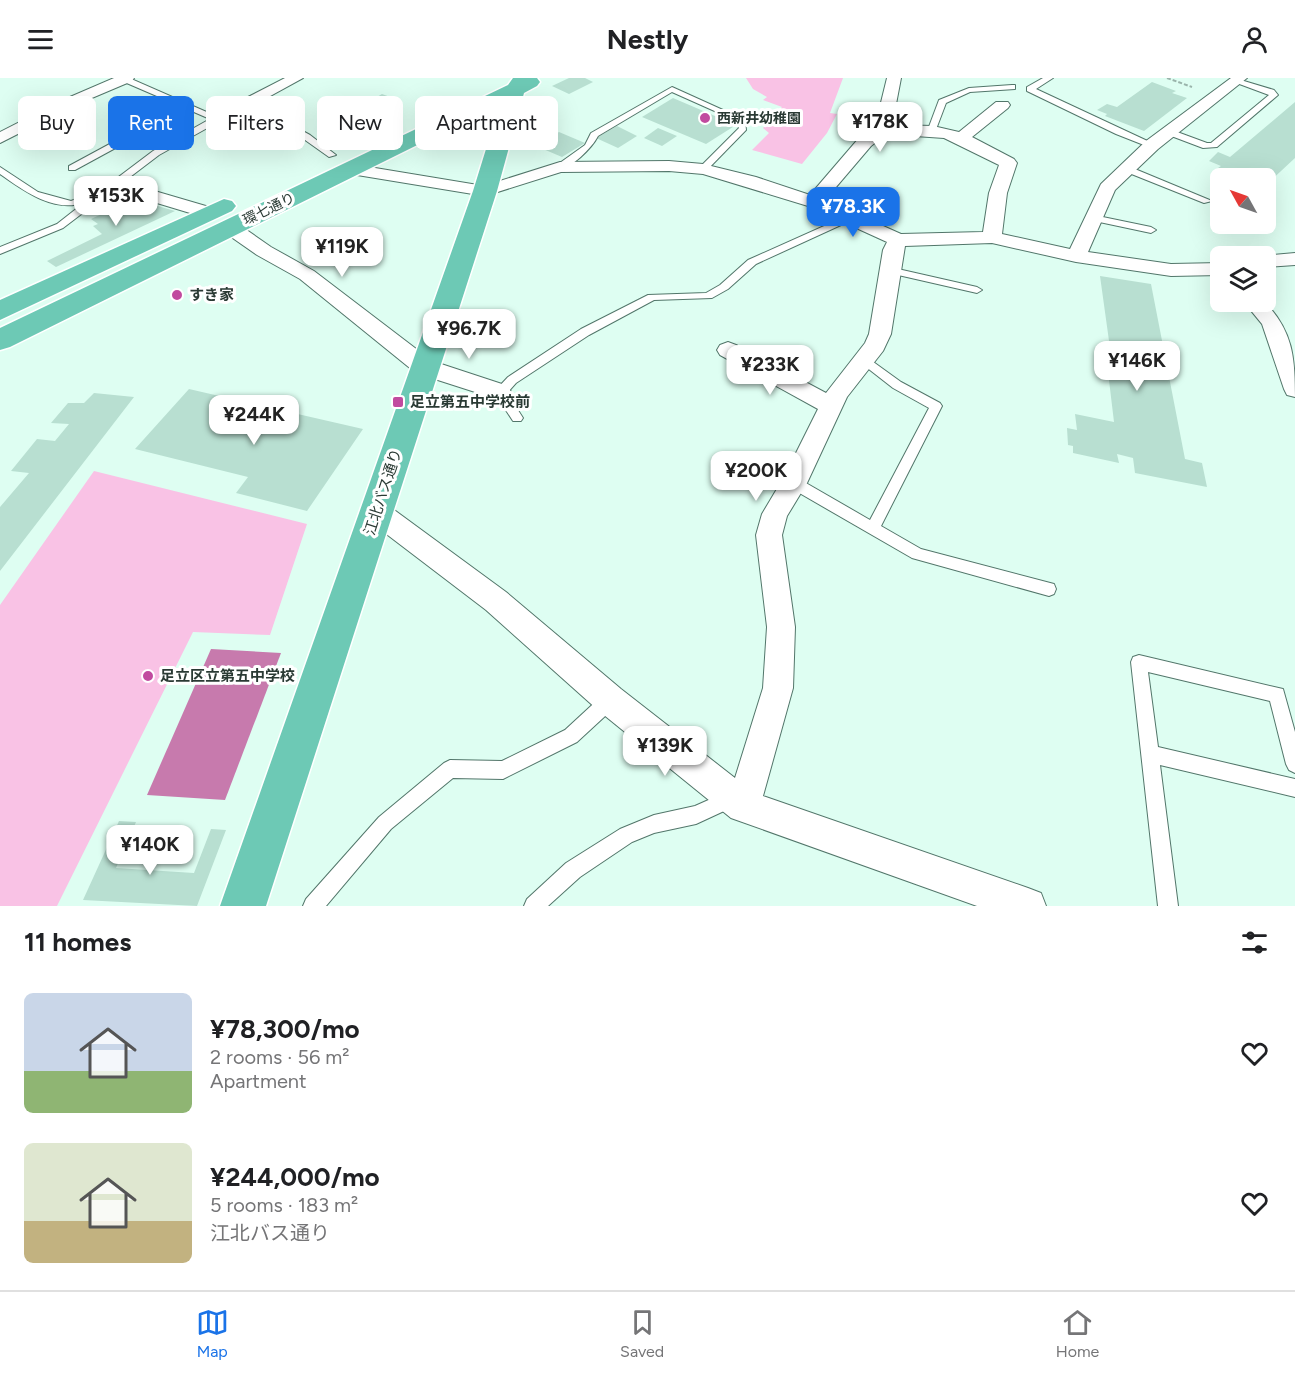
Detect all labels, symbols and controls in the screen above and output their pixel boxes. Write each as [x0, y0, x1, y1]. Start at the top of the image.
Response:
icon: menu [24, 23, 57, 56]
text: Nestly [607, 23, 688, 56]
icon: person [1238, 23, 1271, 56]
chip: Buy [18, 96, 96, 150]
chip: Rent [108, 96, 194, 150]
chip: Filters [206, 96, 305, 150]
chip: New [317, 96, 403, 150]
chip: Apartment [415, 96, 558, 150]
pin: ¥178K [838, 102, 922, 153]
text: ¥178K [851, 109, 909, 133]
place label: 西新井幼稚園 [717, 110, 801, 127]
marker: 西新井幼稚園 [698, 111, 712, 125]
north arrow [1210, 168, 1276, 234]
map controls [1210, 168, 1276, 312]
pin: ¥153K [74, 176, 158, 227]
text: ¥153K [88, 183, 144, 207]
pin: ¥78.3K [804, 187, 902, 238]
street label: 環七通り [240, 189, 298, 229]
text: ¥78.3K [821, 194, 885, 218]
pin: ¥119K [300, 227, 384, 278]
text: ¥119K [315, 234, 369, 258]
button: layers [1210, 246, 1276, 312]
place label: すき家 [189, 286, 234, 304]
marker: すき家 [170, 288, 184, 302]
pin: ¥96.7K [420, 309, 518, 360]
text: ¥96.7K [437, 316, 501, 340]
pin: ¥146K [1095, 341, 1179, 392]
pin: ¥233K [728, 345, 812, 396]
text: ¥146K [1108, 348, 1166, 372]
text: ¥233K [740, 352, 800, 376]
place label: 足立第五中学校前 [410, 393, 530, 411]
pin: ¥244K [212, 395, 296, 446]
marker: 足立第五中学校前 [391, 395, 405, 409]
text: ¥244K [223, 402, 285, 426]
street label: 江北バス通り [361, 446, 405, 538]
pin: ¥200K [714, 451, 798, 502]
text: ¥200K [725, 458, 787, 482]
place label: 足立区立第五中学校 [160, 667, 295, 685]
marker: 足立区立第五中学校 [141, 669, 155, 683]
pin: ¥139K [623, 726, 707, 777]
text: ¥139K [637, 733, 693, 757]
pin: ¥140K [108, 825, 192, 876]
text: ¥140K [120, 832, 180, 856]
text: 11 homes [24, 926, 131, 958]
icon: filters [1238, 926, 1271, 959]
text: ¥78,300/mo [210, 1013, 360, 1045]
icon: home [72, 1017, 144, 1089]
icon: heart [1238, 1037, 1271, 1070]
text: 2 rooms · 56 m² [210, 1045, 349, 1069]
text: Apartment [210, 1069, 307, 1093]
text: ¥244,000/mo [210, 1161, 380, 1193]
icon: home [72, 1167, 144, 1239]
icon: heart [1238, 1187, 1271, 1220]
text: 5 rooms · 183 m² [210, 1193, 358, 1217]
text: 江北バス通り [210, 1221, 330, 1245]
tab: Map [196, 1306, 229, 1361]
tab: Saved [620, 1306, 664, 1361]
tab: Home [1056, 1306, 1099, 1361]

